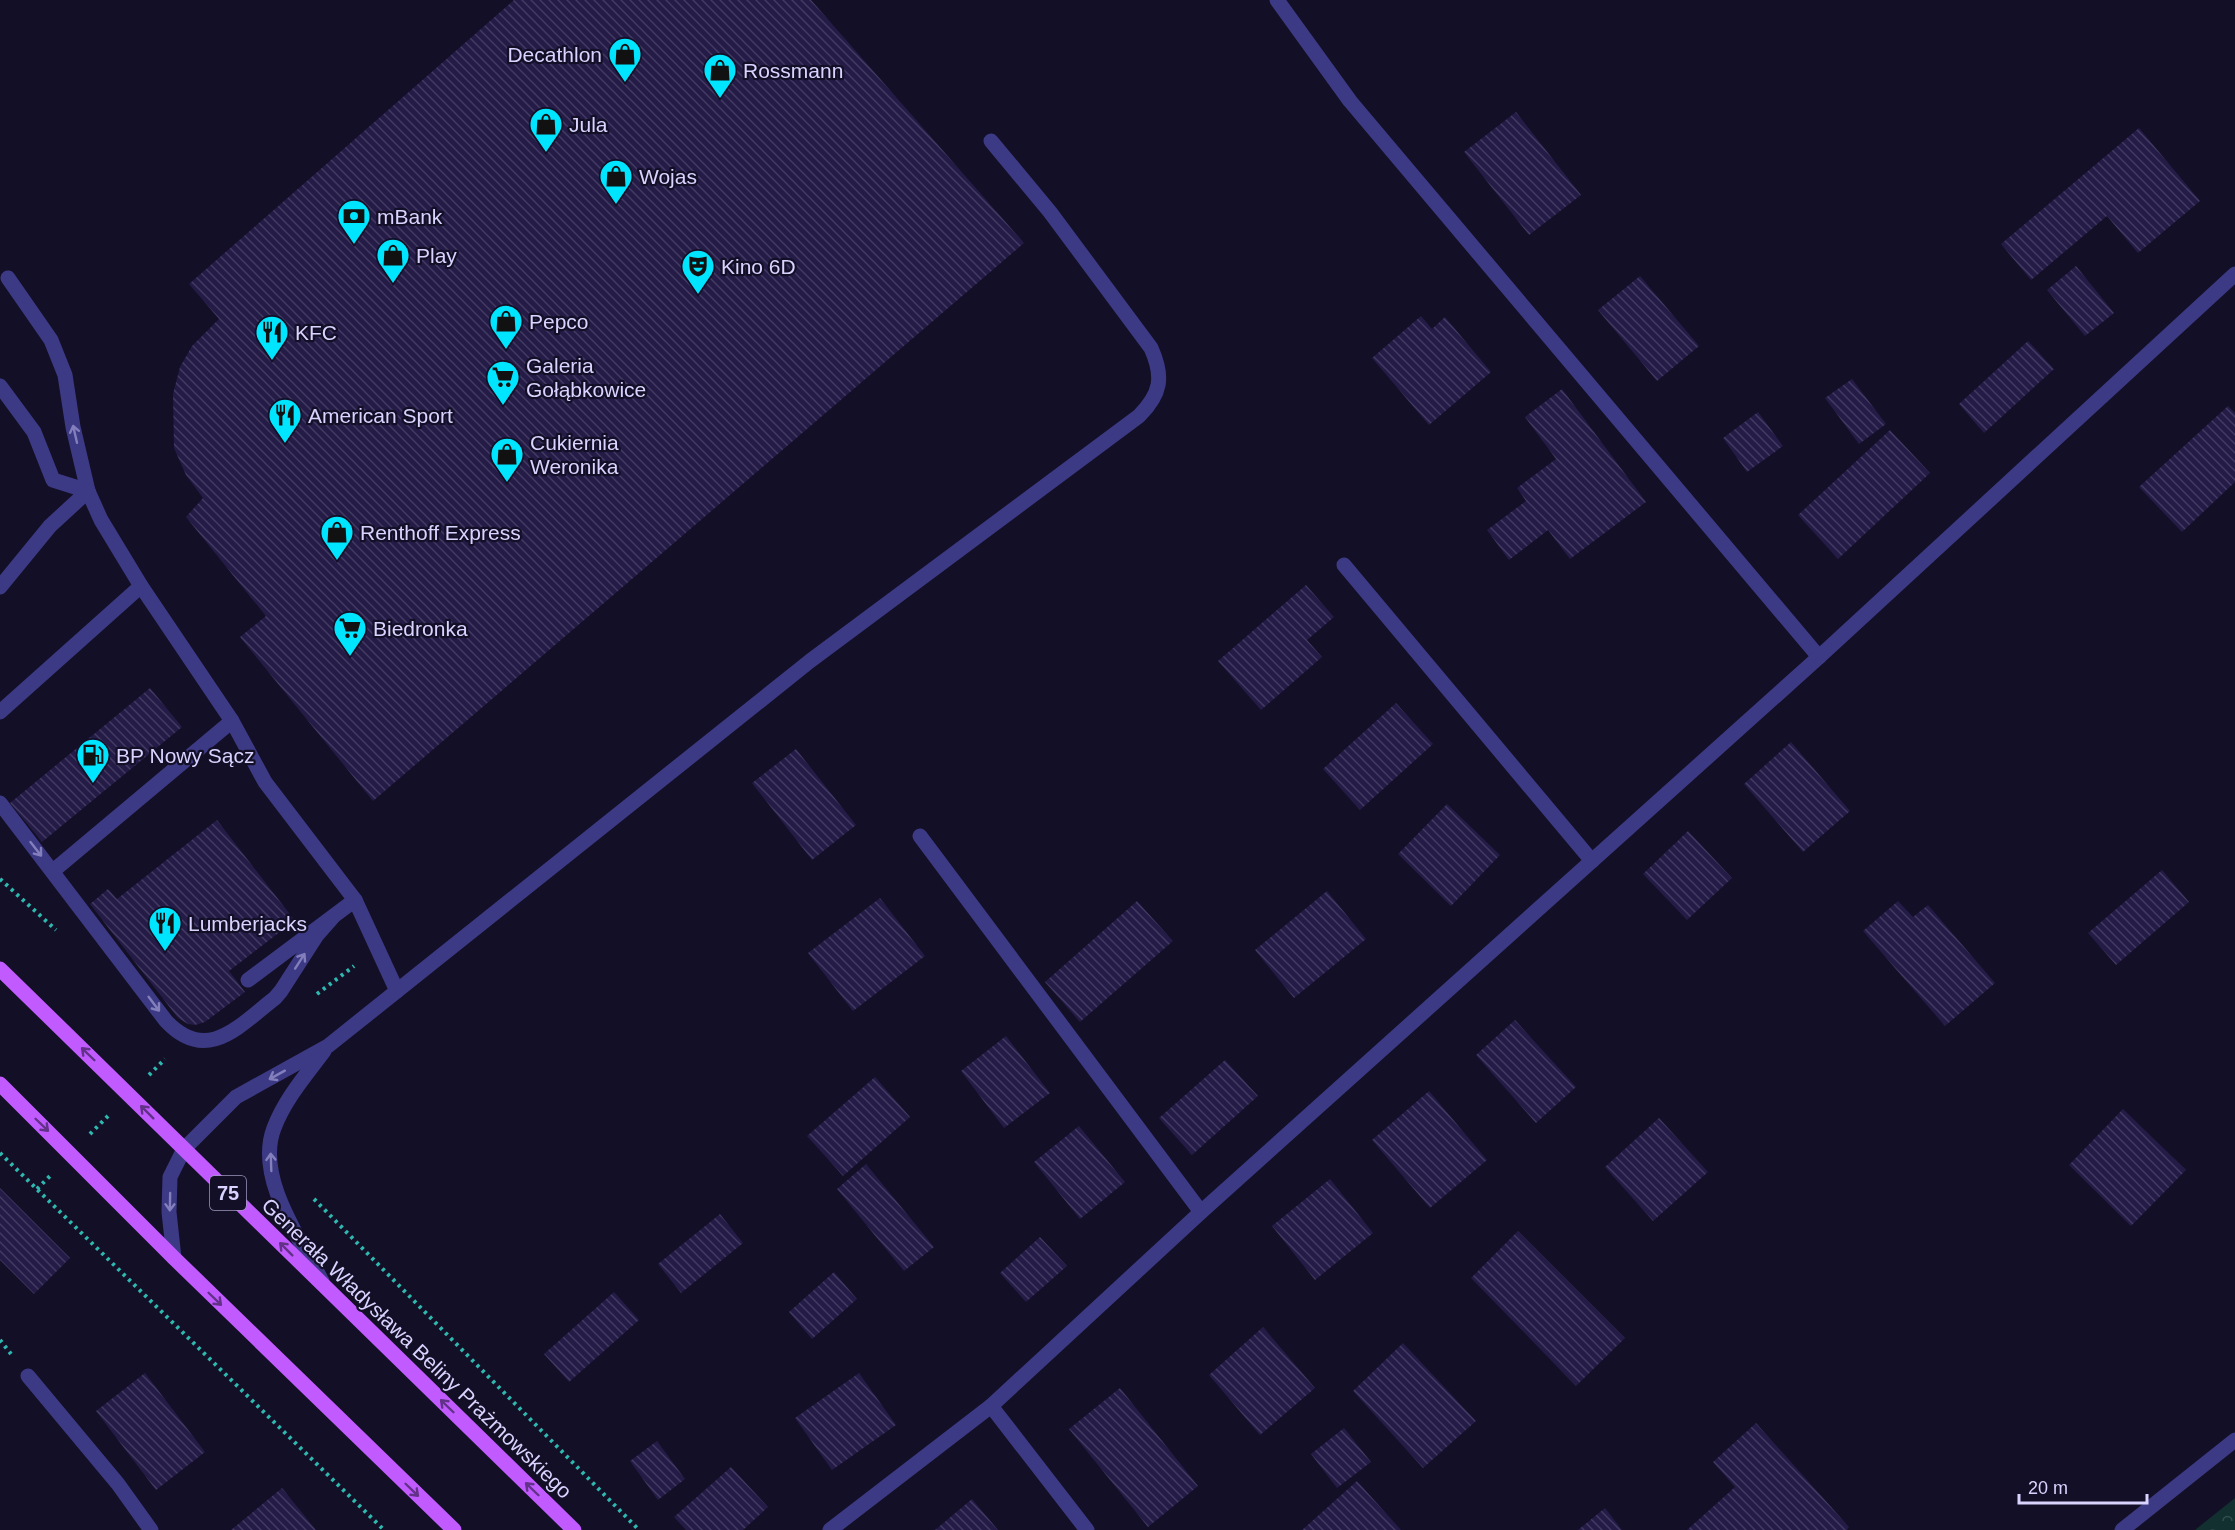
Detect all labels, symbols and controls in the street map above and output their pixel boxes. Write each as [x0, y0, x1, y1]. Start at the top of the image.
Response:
shop icon: Decathlon [607, 36, 643, 83]
place label: Decathlon [507, 43, 602, 66]
shop icon: Rossmann [702, 52, 738, 99]
place label: Rossmann [743, 59, 843, 82]
shop icon: Jula [528, 106, 564, 153]
place label: Jula [569, 113, 608, 136]
shop icon: Wojas [598, 158, 634, 205]
place label: Wojas [639, 165, 697, 188]
bank icon: mBank [336, 198, 372, 245]
place label: mBank [377, 205, 443, 228]
shop icon: Play [375, 237, 411, 284]
place label: Play [416, 244, 457, 267]
theatre icon: Kino 6D [680, 248, 716, 295]
place label: Kino 6D [721, 255, 796, 278]
shop icon: Pepco [488, 303, 524, 350]
place label: Pepco [529, 310, 589, 333]
restaurant icon: KFC [254, 314, 290, 361]
place label: KFC [295, 321, 337, 344]
place label: Galeria Gołąbkowice [526, 354, 646, 401]
supermarket icon: Galeria Gołąbkowice [485, 359, 521, 406]
restaurant icon: American Sport [267, 397, 303, 444]
place label: American Sport [308, 404, 453, 427]
one-way arrow [68, 425, 80, 444]
place label: Cukiernia Weronika [530, 431, 619, 478]
shop icon: Cukiernia Weronika [489, 436, 525, 483]
shop icon: Renthoff Express [319, 514, 355, 561]
place label: Renthoff Express [360, 521, 521, 544]
supermarket icon: Biedronka [332, 610, 368, 657]
place label: Biedronka [373, 617, 468, 640]
fuel station icon: BP Nowy Sącz [75, 737, 111, 784]
place label: BP Nowy Sącz [116, 744, 255, 767]
one-way arrow [29, 841, 42, 857]
restaurant icon: Lumberjacks [147, 905, 183, 952]
place label: Lumberjacks [188, 912, 307, 935]
one-way arrow [295, 953, 307, 970]
one-way arrow [147, 996, 160, 1012]
one-way arrow [80, 1047, 95, 1062]
one-way arrow [268, 1070, 286, 1081]
one-way arrow [139, 1105, 154, 1120]
one-way arrow [34, 1118, 49, 1133]
one-way arrow [265, 1152, 276, 1172]
road number: 75 [210, 1176, 246, 1210]
one-way arrow [164, 1191, 175, 1211]
street label: Generała Władysława Beliny Prażmowskiego [257, 1193, 577, 1503]
one-way arrow [278, 1242, 293, 1257]
one-way arrow [208, 1291, 223, 1306]
one-way arrow [439, 1398, 454, 1413]
scale bar [2019, 1467, 2146, 1505]
text: 20 m [2028, 1478, 2068, 1498]
one-way arrow [525, 1482, 540, 1496]
one-way arrow [404, 1483, 419, 1497]

